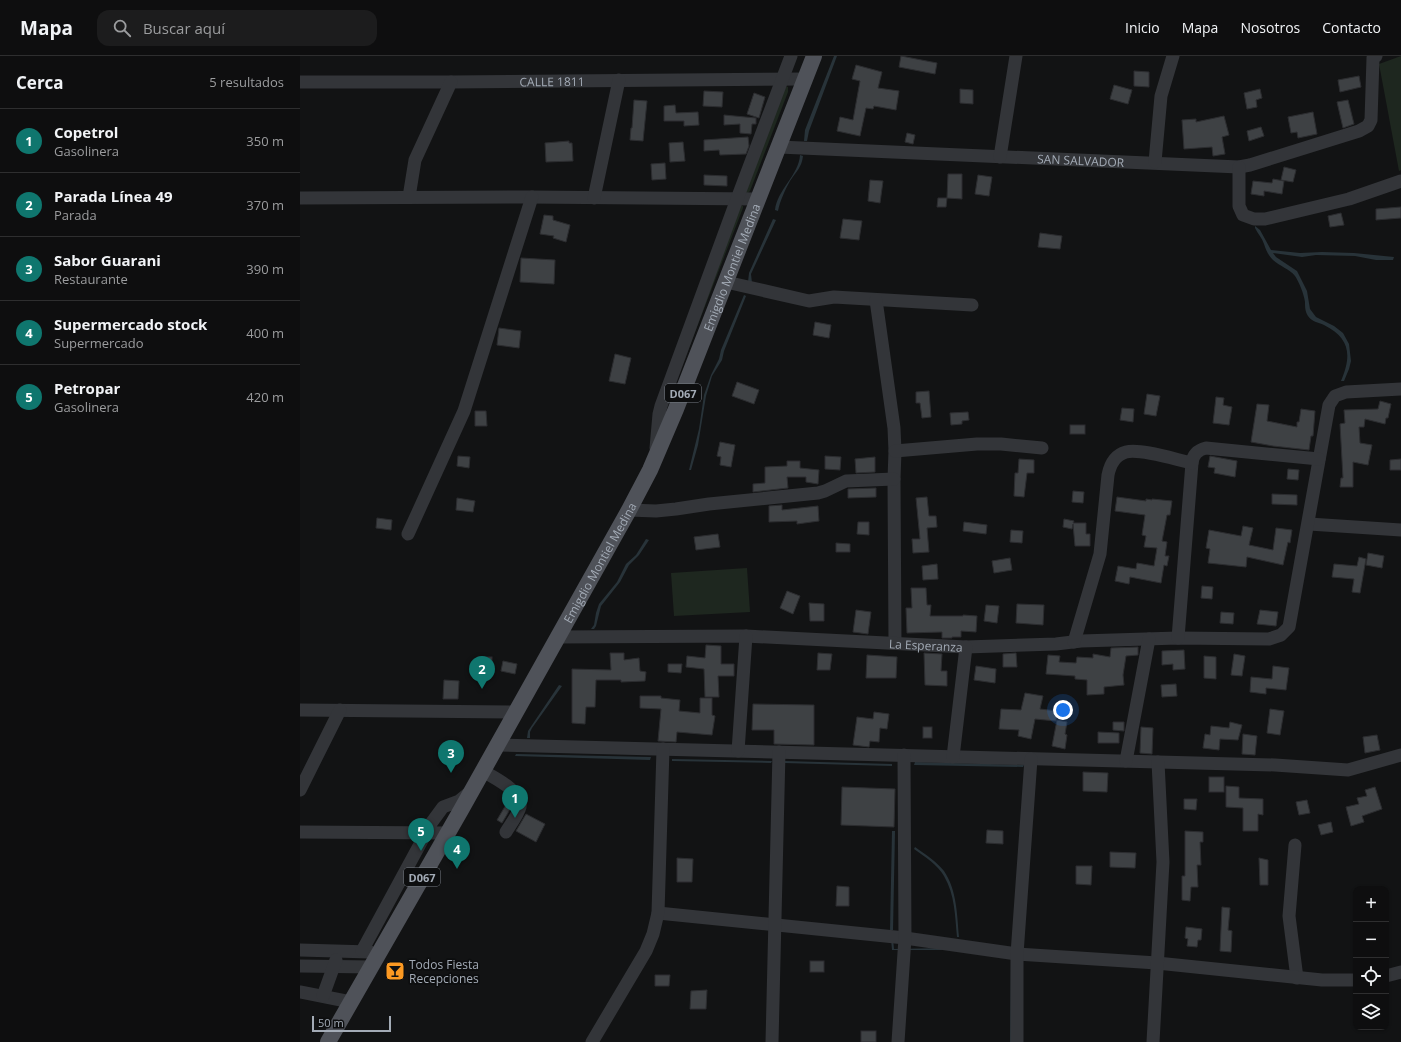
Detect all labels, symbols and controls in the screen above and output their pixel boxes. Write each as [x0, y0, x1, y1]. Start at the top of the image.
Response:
search box [97, 10, 377, 46]
text: Mapa [20, 15, 73, 41]
icon: search [111, 17, 133, 39]
text: Buscar aquí [143, 18, 225, 38]
text: Inicio [1125, 18, 1160, 37]
text: Mapa [1182, 18, 1218, 37]
text: Nosotros [1240, 18, 1300, 37]
text: Contacto [1322, 18, 1381, 37]
text: Cerca [16, 71, 64, 94]
street label: CALLE 1811 [519, 72, 585, 90]
text: 5 resultados [209, 73, 284, 91]
text: Copetrol [54, 122, 118, 142]
text: 1 [25, 132, 33, 150]
text: 350 m [246, 132, 284, 150]
text: Gasolinera [54, 142, 119, 160]
street label: SAN SALVADOR [1037, 150, 1125, 171]
text: Parada Línea 49 [54, 186, 173, 206]
text: 2 [25, 196, 33, 214]
text: 370 m [246, 196, 284, 214]
street label: Emigdio Montiel Medina [699, 201, 764, 333]
text: Parada [54, 206, 97, 224]
text: Sabor Guarani [54, 250, 161, 270]
text: 3 [25, 260, 33, 278]
text: 390 m [246, 260, 284, 278]
text: Restaurante [54, 270, 128, 288]
text: Supermercado stock [54, 314, 207, 334]
text: 4 [25, 324, 33, 342]
text: 400 m [246, 324, 284, 342]
text: Supermercado [54, 334, 144, 352]
text: Petropar [54, 378, 120, 398]
road number: D067 [665, 384, 701, 402]
text: 5 [25, 388, 33, 406]
text: 420 m [246, 388, 284, 406]
text: Gasolinera [54, 398, 119, 416]
street label: Emigdio Montiel Medina [559, 499, 640, 626]
street label: La Esperanza [889, 635, 963, 655]
pin: 2 [469, 656, 495, 689]
your location [1053, 700, 1073, 720]
pin: 3 [438, 740, 464, 773]
pin: 1 [502, 785, 528, 818]
pin: 5 [408, 818, 434, 851]
pin: 4 [444, 836, 470, 869]
road number: D067 [404, 868, 440, 886]
map controls [1353, 886, 1389, 1030]
button: + [1353, 886, 1389, 922]
button: − [1353, 922, 1389, 958]
place label: Todos Fiesta Recepciones [409, 956, 479, 987]
button: locate [1353, 958, 1389, 994]
bar icon: Todos Fiesta Recepciones [384, 960, 406, 982]
button: layers [1353, 994, 1389, 1030]
scale bar [312, 1014, 391, 1033]
text: 50 m [318, 1015, 344, 1030]

